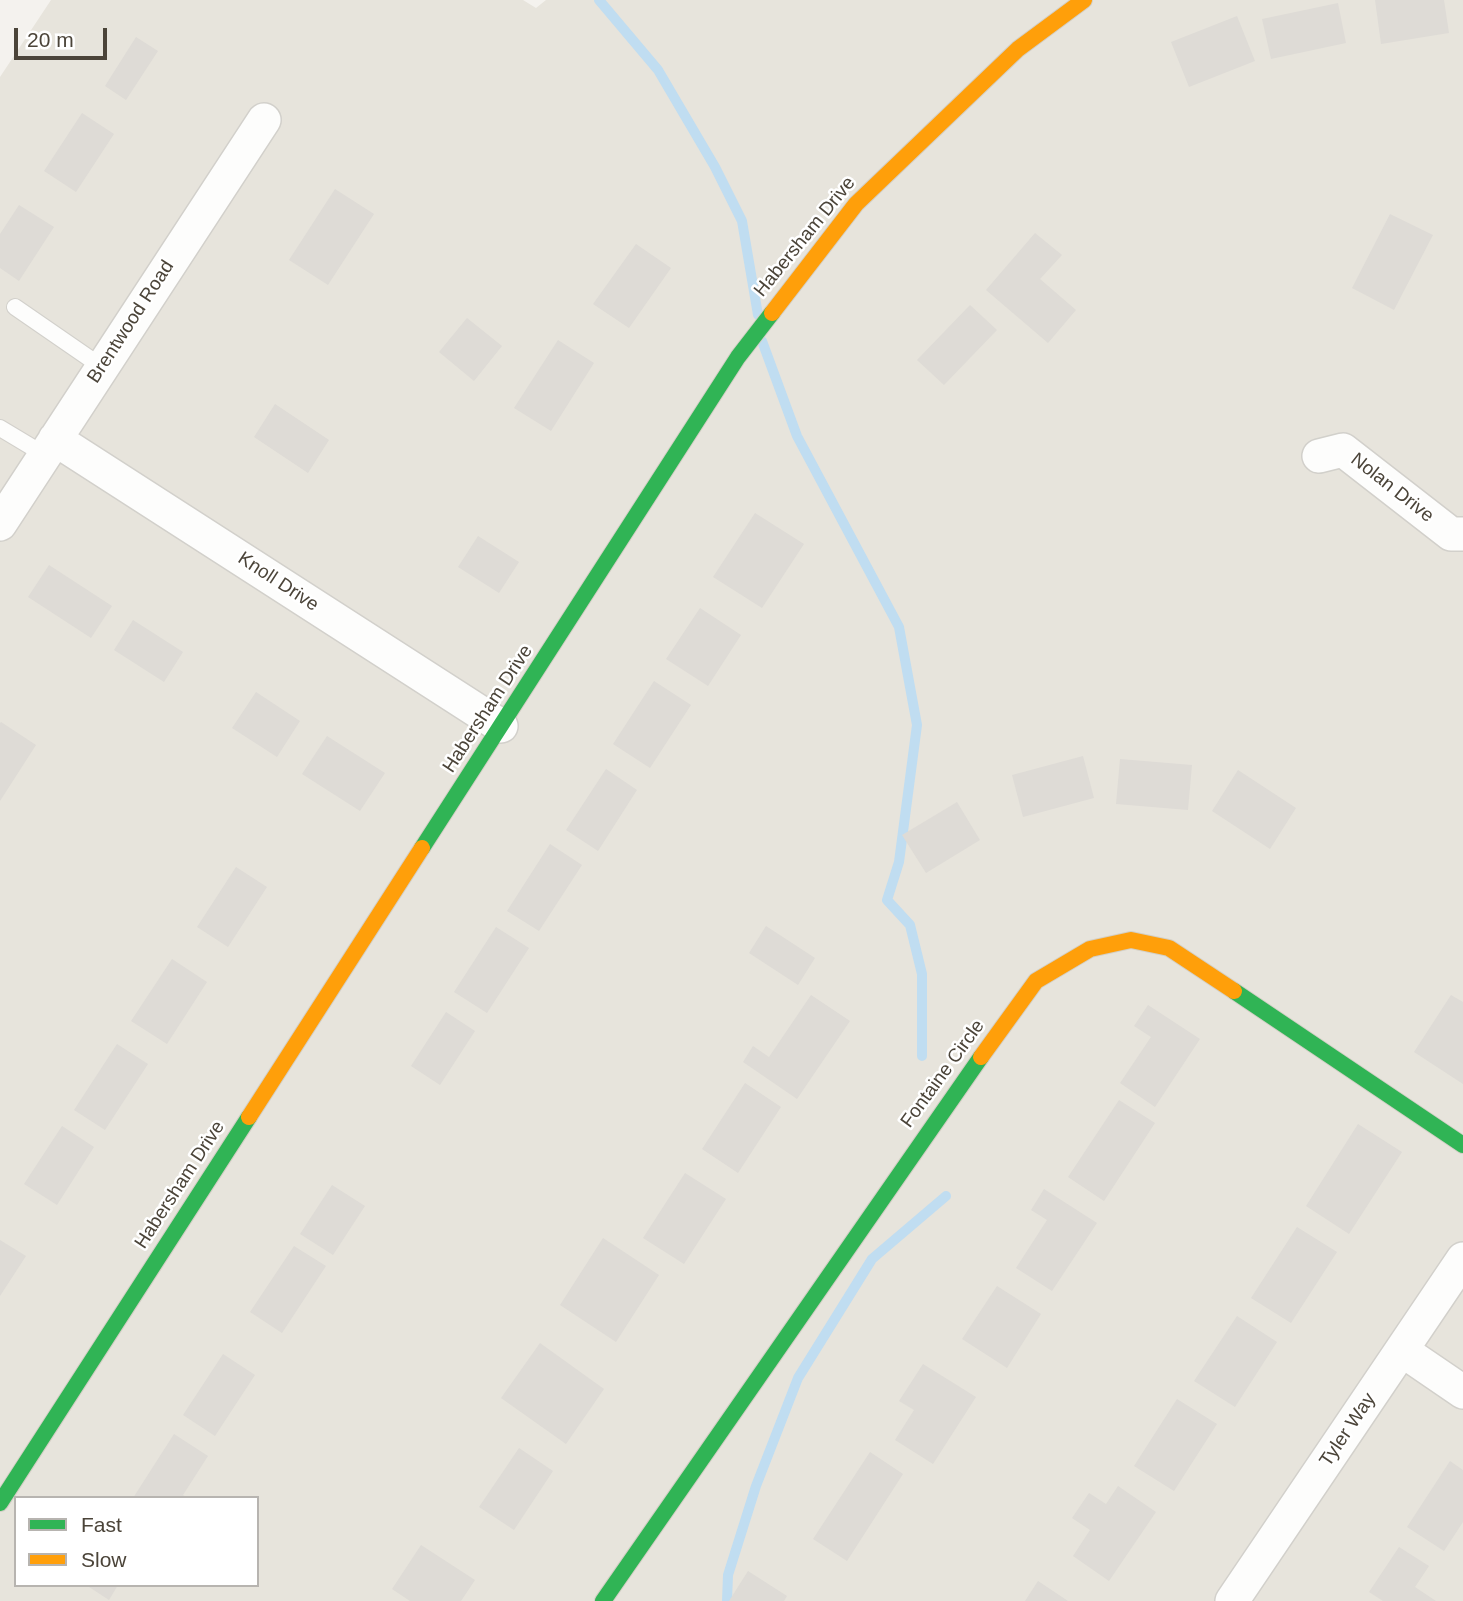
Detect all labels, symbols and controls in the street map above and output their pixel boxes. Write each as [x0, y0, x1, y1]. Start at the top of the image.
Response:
scale bar [18, 14, 110, 58]
text: 20 m [27, 28, 74, 51]
street label: Habersham Drive [750, 172, 860, 302]
street label: Brentwood Road [83, 256, 179, 388]
street label: Nolan Drive [1346, 448, 1438, 528]
street label: Knoll Drive [233, 547, 323, 617]
street label: Habersham Drive [438, 641, 538, 777]
street label: Fontaine Circle [896, 1016, 990, 1132]
street label: Habersham Drive [130, 1117, 230, 1253]
street label: Tyler Way [1315, 1389, 1381, 1471]
legend [14, 1496, 259, 1587]
text: Fast [81, 1513, 122, 1536]
text: Slow [81, 1548, 127, 1571]

